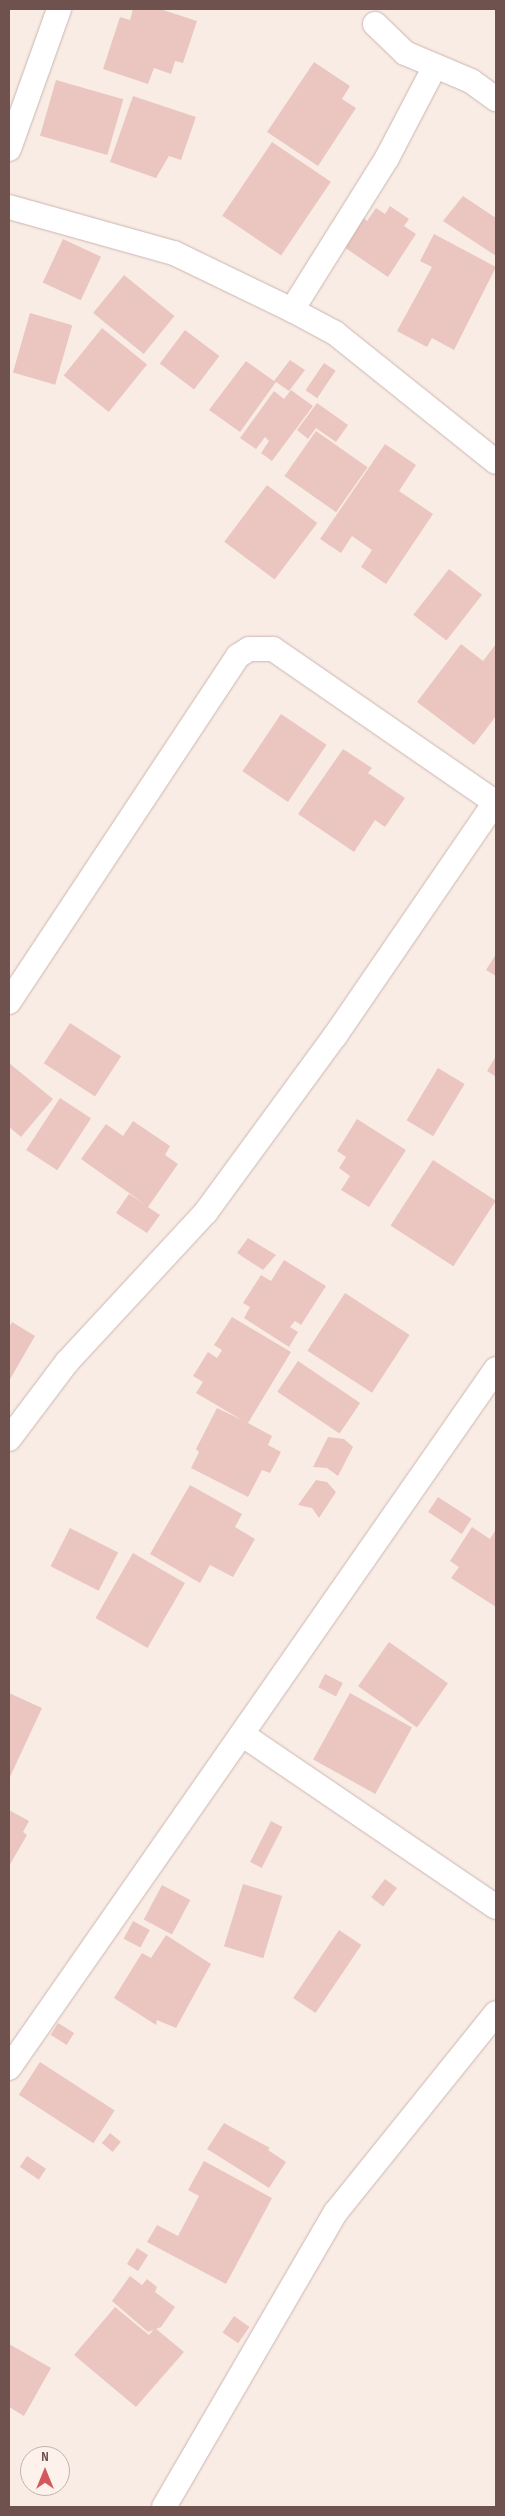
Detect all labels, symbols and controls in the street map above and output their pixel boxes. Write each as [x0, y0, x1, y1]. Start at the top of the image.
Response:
north arrow [20, 2446, 70, 2496]
text: N [41, 2448, 49, 2465]

